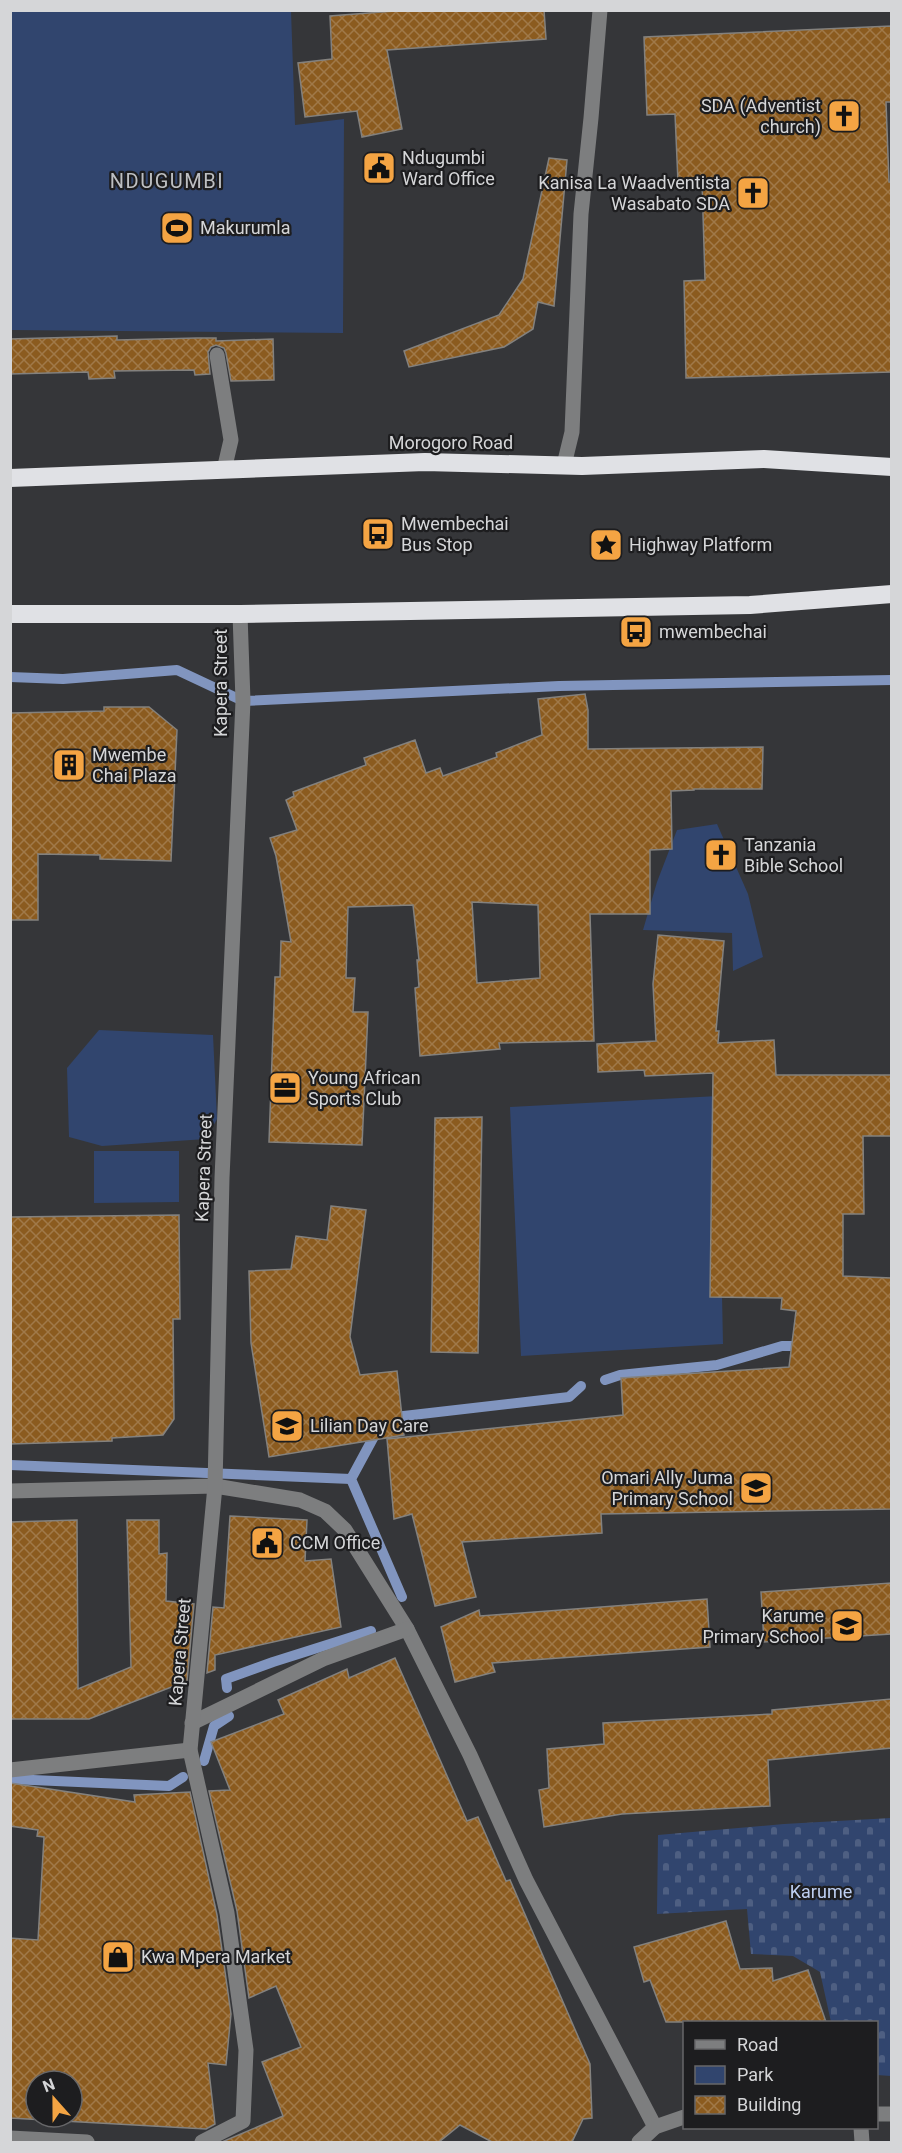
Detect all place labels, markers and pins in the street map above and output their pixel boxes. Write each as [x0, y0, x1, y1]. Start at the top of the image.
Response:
place label: SDA (Adventist church) [701, 95, 821, 138]
church icon: SDA (Adventist church) [826, 98, 862, 134]
place label: Ndugumbi Ward Office [402, 147, 495, 189]
public building icon: Ndugumbi Ward Office [361, 150, 397, 186]
place label: Kanisa La Waadventista Wasabato SDA [538, 172, 730, 214]
church icon: Kanisa La Waadventista Wasabato SDA [735, 175, 771, 211]
sports icon: Makurumla [159, 210, 195, 246]
place label: Makurumla [200, 217, 291, 238]
place label: Mwembechai Bus Stop [401, 513, 509, 555]
bus stop icon: Mwembechai Bus Stop [360, 516, 396, 552]
place icon: Highway Platform [588, 527, 624, 563]
place label: Highway Platform [629, 534, 772, 555]
bus stop icon: mwembechai [618, 614, 654, 650]
place label: mwembechai [659, 621, 767, 642]
place label: Mwembe Chai Plaza [92, 744, 177, 786]
building icon: Mwembe Chai Plaza [51, 747, 87, 783]
place label: Tanzania Bible School [744, 834, 843, 876]
church icon: Tanzania Bible School [703, 837, 739, 873]
place label: Young African Sports Club [308, 1067, 421, 1109]
office icon: Young African Sports Club [267, 1070, 303, 1106]
school or university icon: Lilian Day Care [269, 1408, 305, 1444]
place label: Lilian Day Care [310, 1415, 428, 1436]
place label: Omari Ally Juma Primary School [601, 1467, 733, 1509]
school or university icon: Omari Ally Juma Primary School [738, 1470, 774, 1506]
public building icon: CCM Office [249, 1525, 285, 1561]
place label: CCM Office [290, 1532, 380, 1553]
place label: Karume Primary School [702, 1605, 824, 1647]
school or university icon: Karume Primary School [829, 1608, 865, 1644]
shop icon: Kwa Mpera Market [100, 1939, 136, 1975]
place label: Kwa Mpera Market [141, 1946, 291, 1967]

